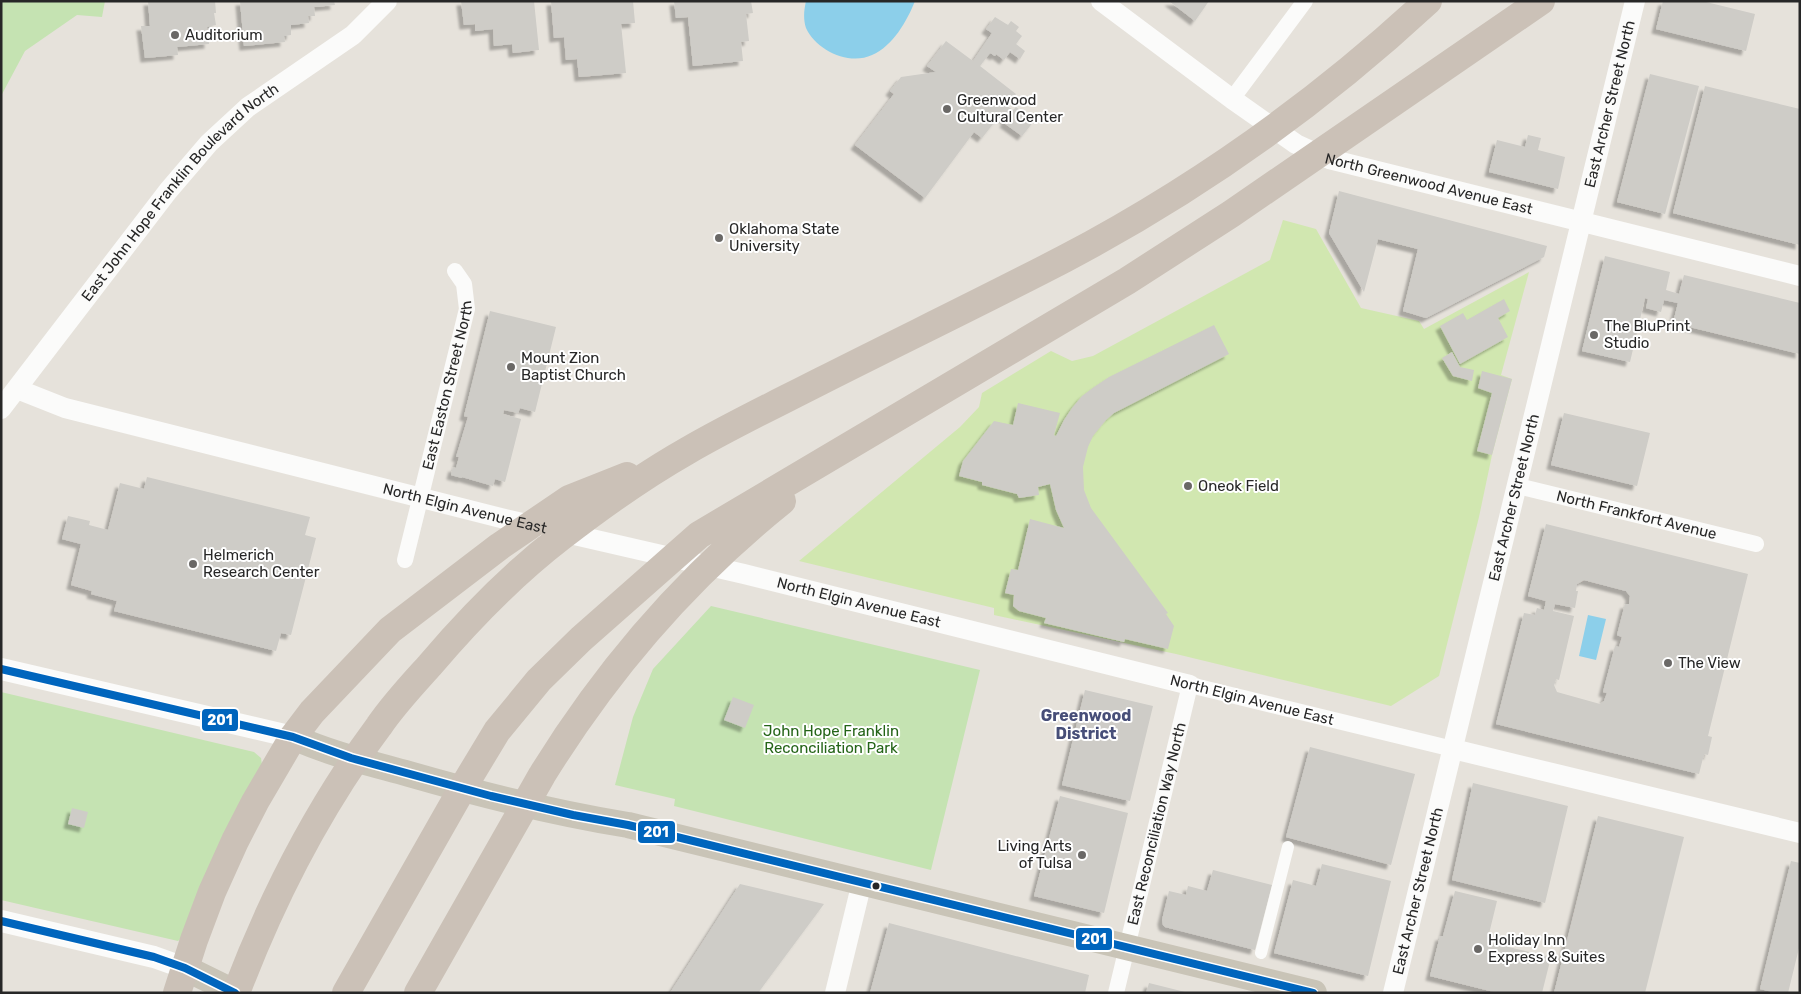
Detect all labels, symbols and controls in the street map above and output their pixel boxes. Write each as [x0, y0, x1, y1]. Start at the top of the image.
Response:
street label: East Archer Street North [1581, 19, 1639, 190]
place label: Auditorium [185, 26, 263, 44]
marker: Auditorium [169, 29, 181, 41]
street label: East John Hope Franklin Boulevard North [78, 80, 282, 305]
place label: Greenwood Cultural Center [957, 91, 1063, 126]
marker: Greenwood Cultural Center [941, 103, 953, 115]
street label: North Greenwood Avenue East [1323, 149, 1535, 218]
place label: Oklahoma State University [729, 220, 840, 255]
marker: Oklahoma State University [713, 232, 725, 244]
street label: East Easton Street North [419, 300, 476, 472]
place label: The BluPrint Studio [1604, 317, 1690, 352]
marker: The BluPrint Studio [1588, 329, 1600, 341]
place label: Mount Zion Baptist Church [521, 349, 626, 384]
marker: Mount Zion Baptist Church [505, 361, 517, 373]
street label: East Archer Street North [1485, 412, 1543, 583]
place label: Oneok Field [1198, 477, 1279, 495]
street label: North Elgin Avenue East [381, 480, 549, 537]
marker: Oneok Field [1182, 480, 1194, 492]
street label: North Frankfort Avenue [1555, 487, 1719, 543]
place label: Helmerich Research Center [203, 546, 320, 581]
marker: Helmerich Research Center [187, 558, 199, 570]
street label: North Elgin Avenue East [775, 574, 943, 632]
place label: The View [1678, 654, 1741, 672]
marker: The View [1662, 657, 1674, 669]
street label: North Elgin Avenue East [1168, 671, 1336, 729]
district label: Greenwood District [1041, 706, 1131, 743]
line badge: 201 [201, 708, 239, 732]
text: 201 [207, 712, 233, 729]
street label: East Reconciliation Way North [1124, 721, 1190, 927]
park label: John Hope Franklin Reconciliation Park [763, 722, 899, 757]
street label: East Archer Street North [1389, 806, 1447, 976]
line badge: 201 [637, 820, 676, 844]
text: 201 [643, 824, 669, 841]
place label: Living Arts of Tulsa [997, 837, 1072, 872]
marker: Living Arts of Tulsa [1076, 849, 1088, 861]
unlabelled marker [871, 881, 881, 891]
line badge: 201 [1075, 927, 1113, 951]
text: 201 [1081, 931, 1107, 948]
place label: Holiday Inn Express & Suites [1488, 931, 1605, 966]
marker: Holiday Inn Express & Suites [1472, 943, 1484, 955]

